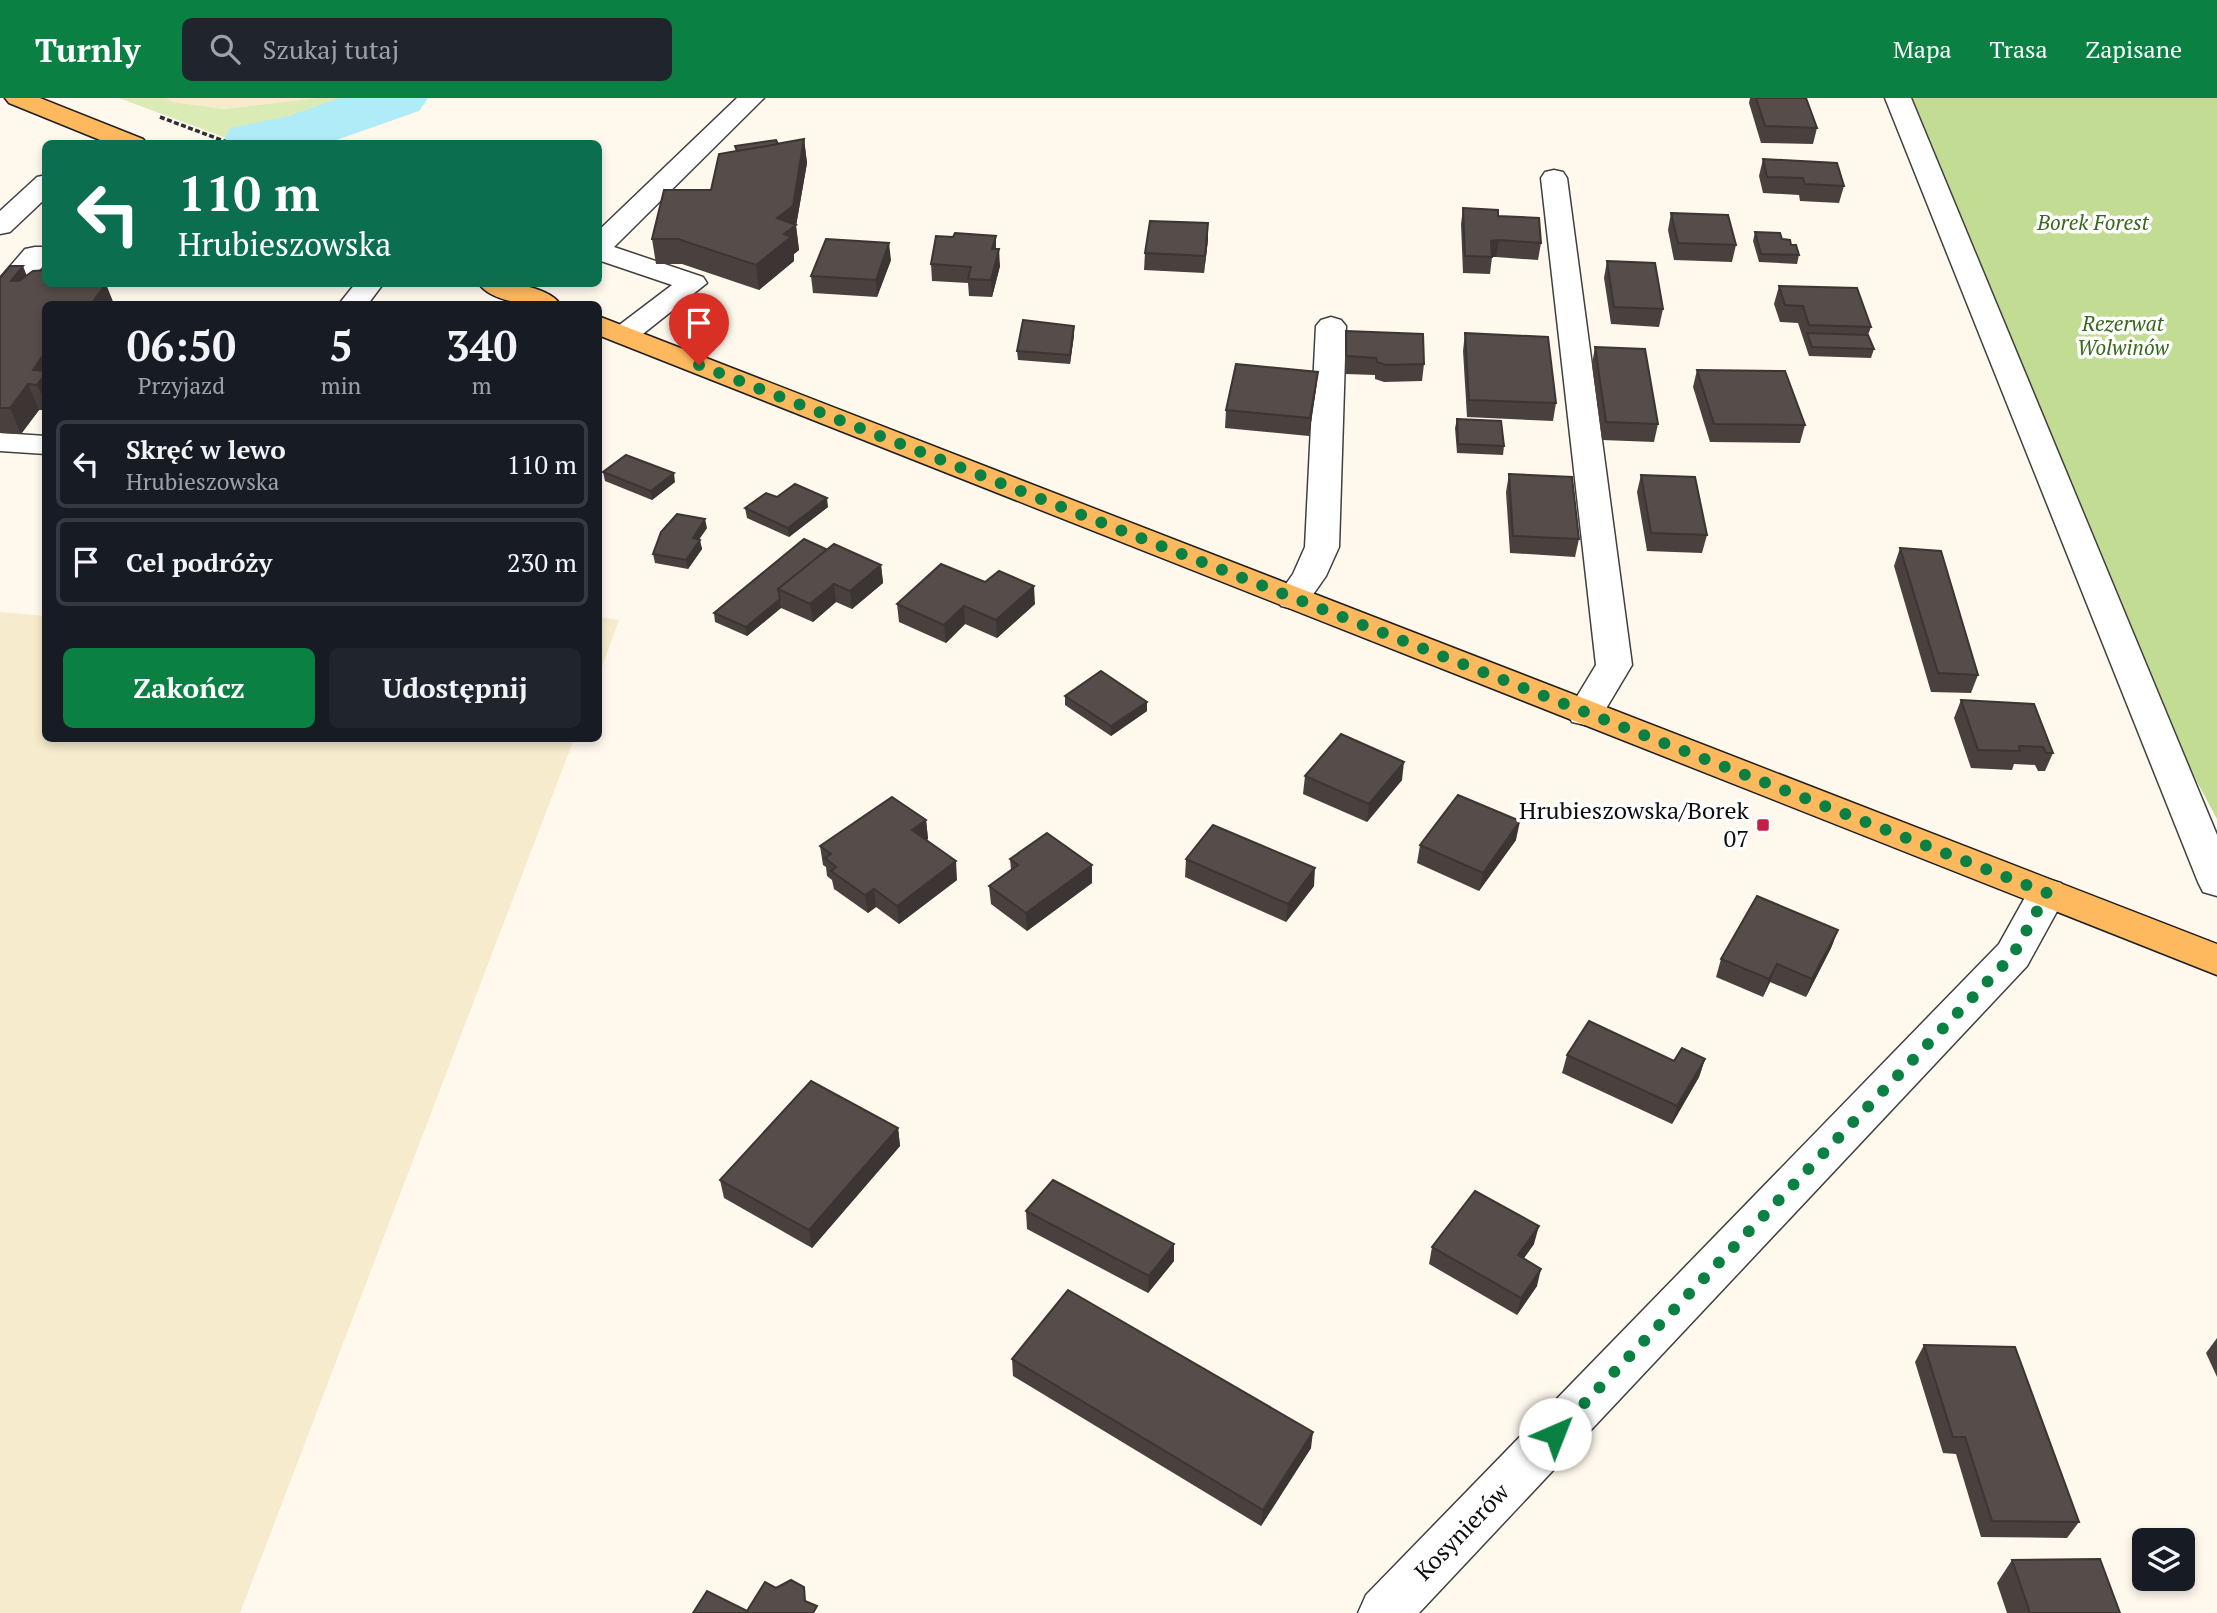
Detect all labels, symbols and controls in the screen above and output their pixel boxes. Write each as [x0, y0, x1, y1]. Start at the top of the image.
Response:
search box [182, 18, 672, 81]
text: Turnly [35, 28, 140, 71]
icon: search [206, 30, 244, 68]
text: Szukaj tutaj [262, 32, 399, 66]
text: Mapa [1893, 33, 1952, 65]
text: Trasa [1990, 33, 2048, 65]
text: Zapisane [2086, 33, 2182, 65]
text: 110 m [178, 160, 320, 225]
icon: left [63, 168, 154, 259]
park label: Borek Forest [2036, 208, 2150, 236]
text: Hrubieszowska [178, 223, 391, 265]
pin [669, 293, 729, 365]
icon: arrive [680, 304, 718, 342]
park label: Rezerwat Wolwinów [2077, 309, 2170, 361]
text: 06:50 [127, 317, 236, 373]
text: 5 [329, 317, 353, 373]
text: 340 [446, 317, 517, 373]
text: Przyjazd [138, 370, 225, 401]
text: min [321, 370, 361, 401]
text: m [472, 370, 492, 401]
text: Skręć w lewo [126, 432, 286, 466]
icon: left [67, 445, 105, 483]
text: 110 m [507, 447, 577, 481]
text: Hrubieszowska [126, 466, 279, 497]
icon: arrive [67, 543, 105, 581]
text: Cel podróży [126, 545, 272, 579]
text: 230 m [507, 545, 577, 579]
button: Zakończ [63, 648, 315, 728]
button: Udostępnij [329, 648, 581, 728]
place label: Hrubieszowska/Borek 07 [1519, 794, 1750, 854]
marker: Hrubieszowska/Borek 07 [1755, 817, 1771, 833]
position arrow [1518, 1397, 1592, 1471]
street label: Kosynierów [1407, 1475, 1516, 1587]
map controls [2132, 1528, 2195, 1591]
button: layers [2132, 1528, 2195, 1591]

